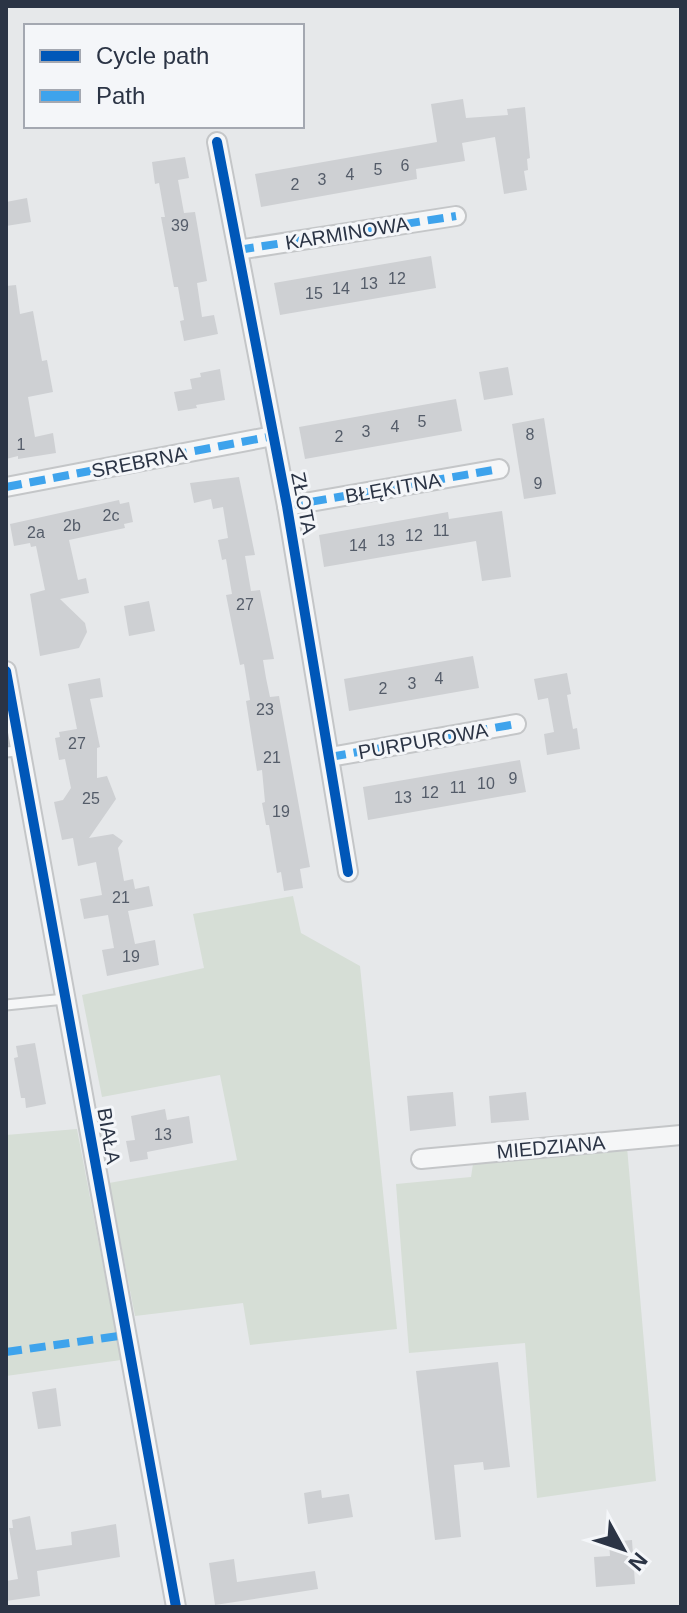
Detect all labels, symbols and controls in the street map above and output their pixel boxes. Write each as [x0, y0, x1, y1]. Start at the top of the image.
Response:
legend [24, 24, 304, 128]
text: Cycle path [96, 42, 209, 69]
text: Path [96, 82, 145, 109]
house number: 6 [401, 157, 410, 174]
house number: 5 [374, 161, 383, 178]
house number: 4 [346, 166, 355, 183]
house number: 3 [318, 171, 327, 188]
house number: 2 [291, 176, 300, 193]
street label: KARMINOWA [284, 212, 411, 254]
house number: 39 [171, 217, 189, 234]
house number: 12 [388, 270, 406, 287]
house number: 13 [360, 275, 378, 292]
house number: 14 [332, 280, 350, 297]
house number: 15 [305, 285, 323, 302]
house number: 5 [418, 413, 427, 430]
house number: 4 [391, 418, 400, 435]
house number: 3 [362, 423, 371, 440]
house number: 8 [526, 426, 535, 443]
house number: 2 [335, 428, 344, 445]
house number: 1 [17, 436, 26, 453]
street label: SREBRNA [89, 442, 189, 482]
street label: BŁĘKITNA [343, 469, 443, 507]
street label: ZŁOTA [287, 470, 321, 537]
house number: 9 [534, 475, 543, 492]
house number: 2c [103, 507, 119, 524]
house number: 2b [63, 517, 81, 534]
house number: 11 [433, 522, 449, 539]
house number: 2a [27, 524, 45, 541]
house number: 12 [405, 527, 423, 544]
house number: 13 [377, 532, 395, 549]
house number: 14 [349, 537, 367, 554]
house number: 27 [236, 596, 254, 613]
house number: 4 [435, 670, 444, 687]
house number: 3 [408, 675, 417, 692]
house number: 2 [379, 680, 388, 697]
house number: 23 [256, 701, 274, 718]
street label: PURPUROWA [356, 719, 490, 763]
house number: 27 [68, 735, 86, 752]
house number: 21 [263, 749, 281, 766]
house number: 9 [509, 770, 518, 787]
house number: 10 [477, 775, 495, 792]
house number: 11 [450, 779, 466, 796]
house number: 12 [421, 784, 439, 801]
house number: 13 [394, 789, 412, 806]
house number: 25 [82, 790, 100, 807]
house number: 19 [272, 803, 290, 820]
house number: 21 [112, 889, 130, 906]
house number: 19 [122, 948, 140, 965]
street label: BIAŁA [93, 1106, 125, 1166]
house number: 13 [154, 1126, 172, 1143]
street label: MIEDZIANA [496, 1131, 607, 1163]
north arrow [583, 1509, 663, 1589]
text: N [623, 1547, 653, 1576]

